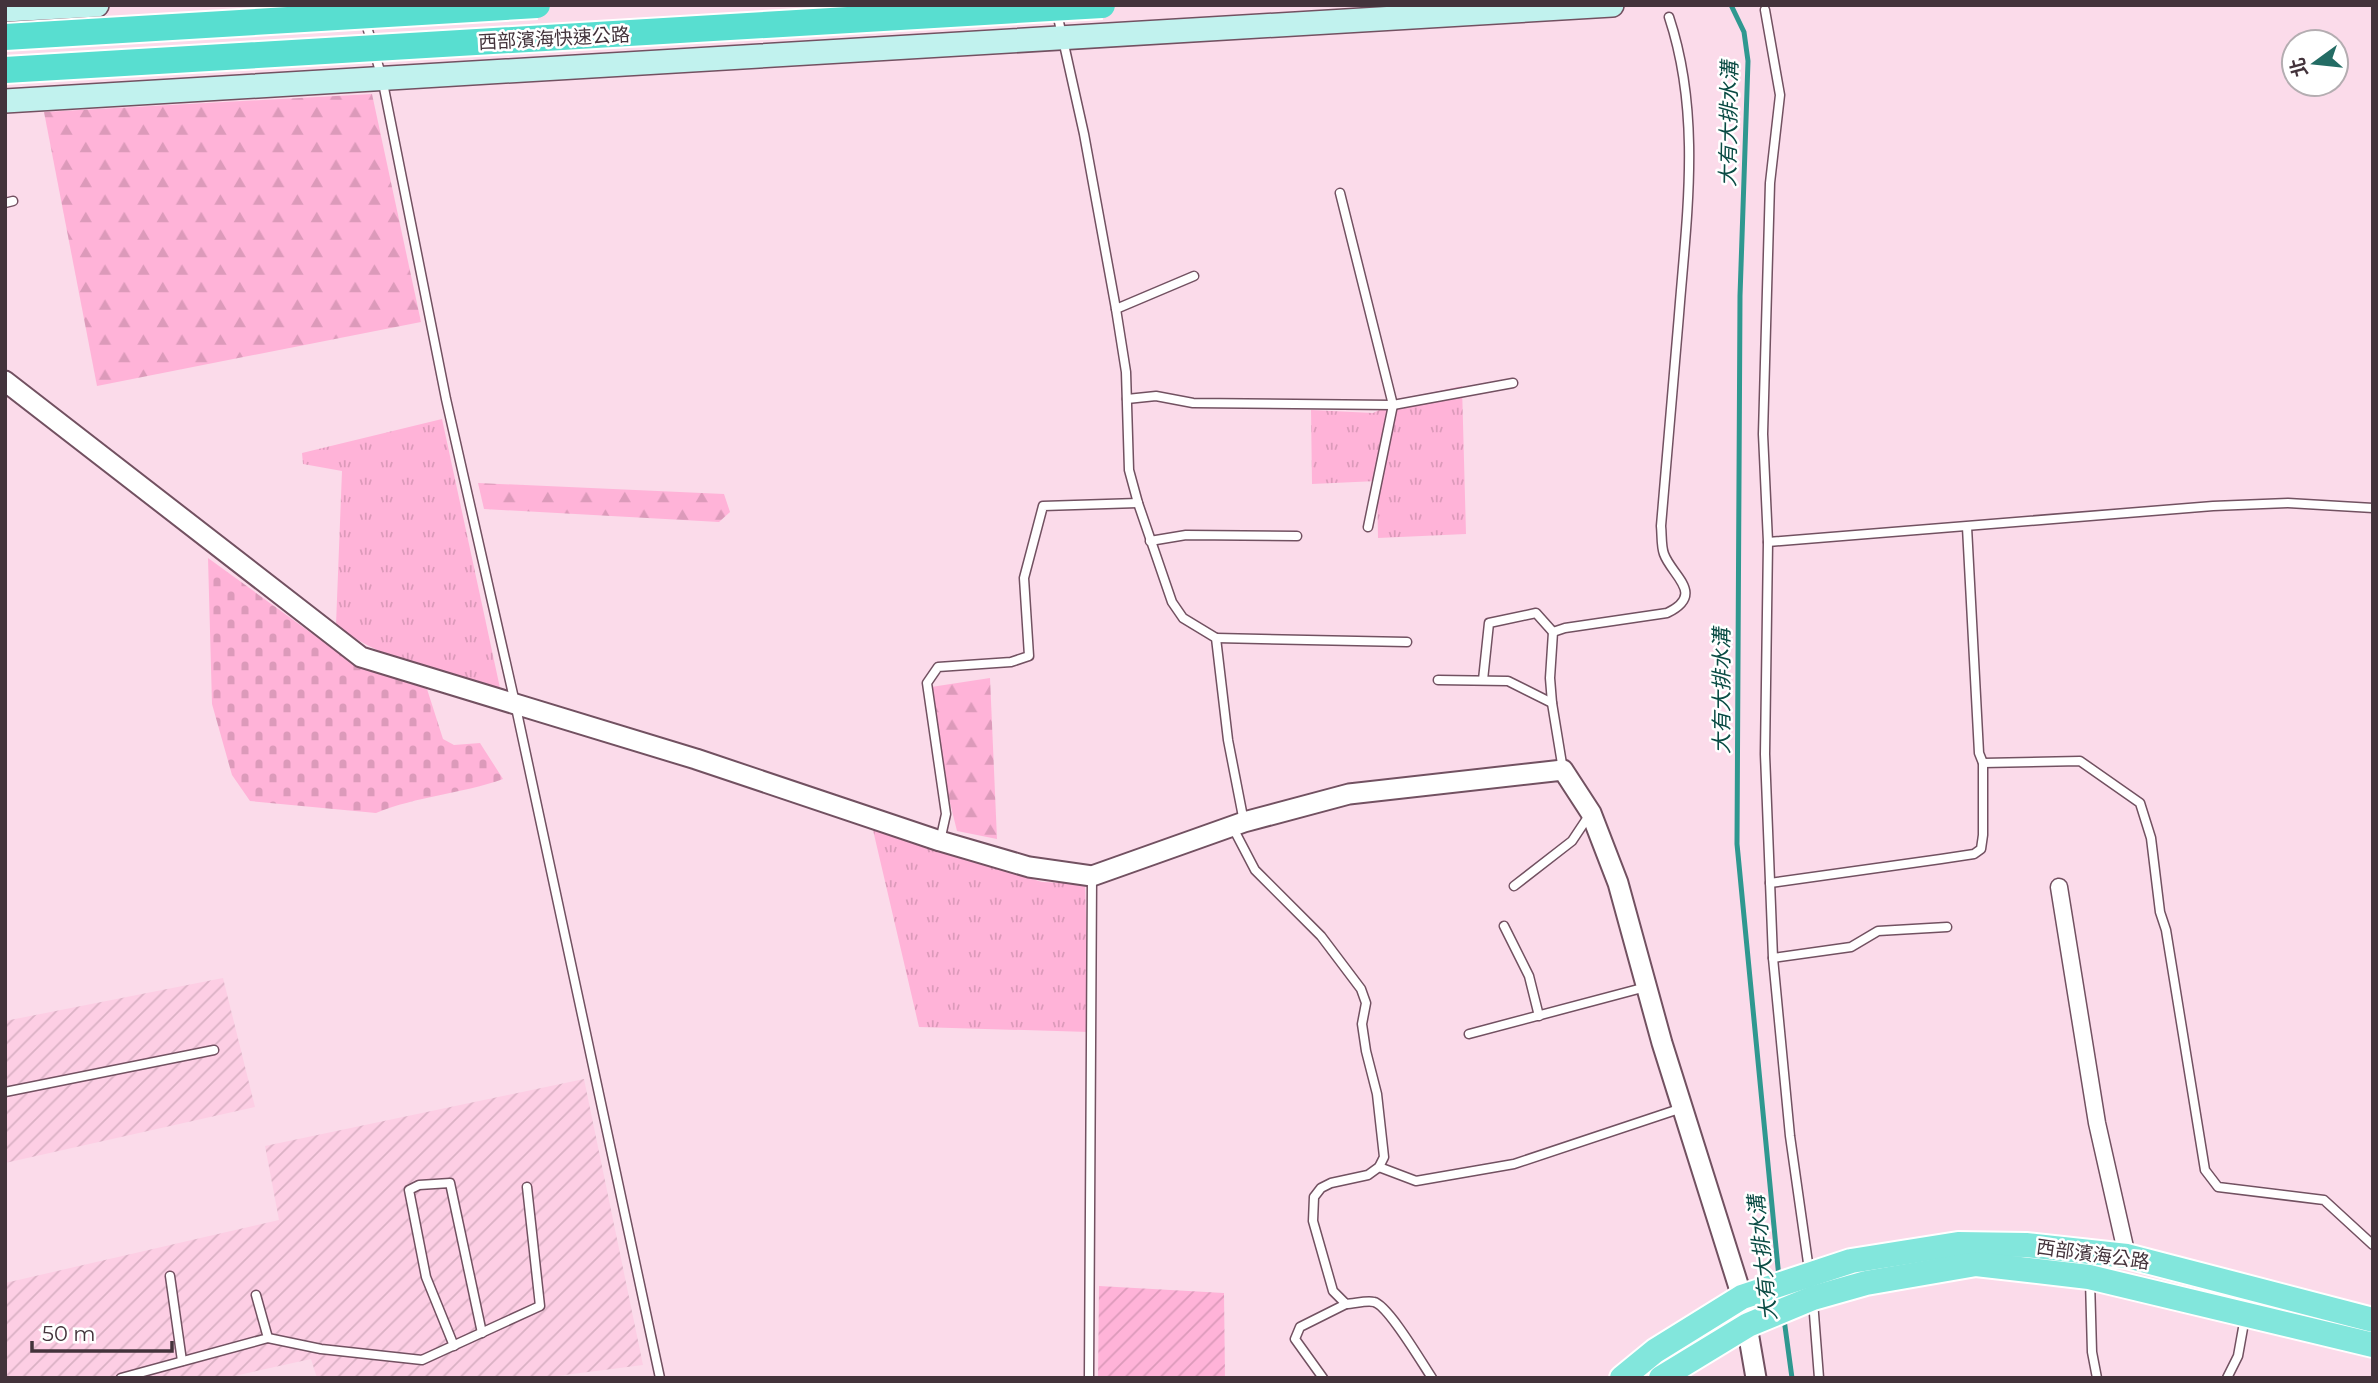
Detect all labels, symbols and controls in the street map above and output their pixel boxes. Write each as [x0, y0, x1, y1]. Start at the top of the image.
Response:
street label: 西部濱海快速公路 [478, 23, 631, 54]
north arrow [2280, 28, 2350, 98]
text: 北 [2285, 55, 2313, 79]
water label: 大有大排水溝 [1715, 58, 1742, 187]
water label: 大有大排水溝 [1709, 625, 1734, 754]
water label: 大有大排水溝 [1743, 1191, 1782, 1322]
street label: 西部濱海公路 [2035, 1235, 2151, 1274]
scale bar [32, 1310, 172, 1354]
text: 50 m [42, 1321, 96, 1346]

